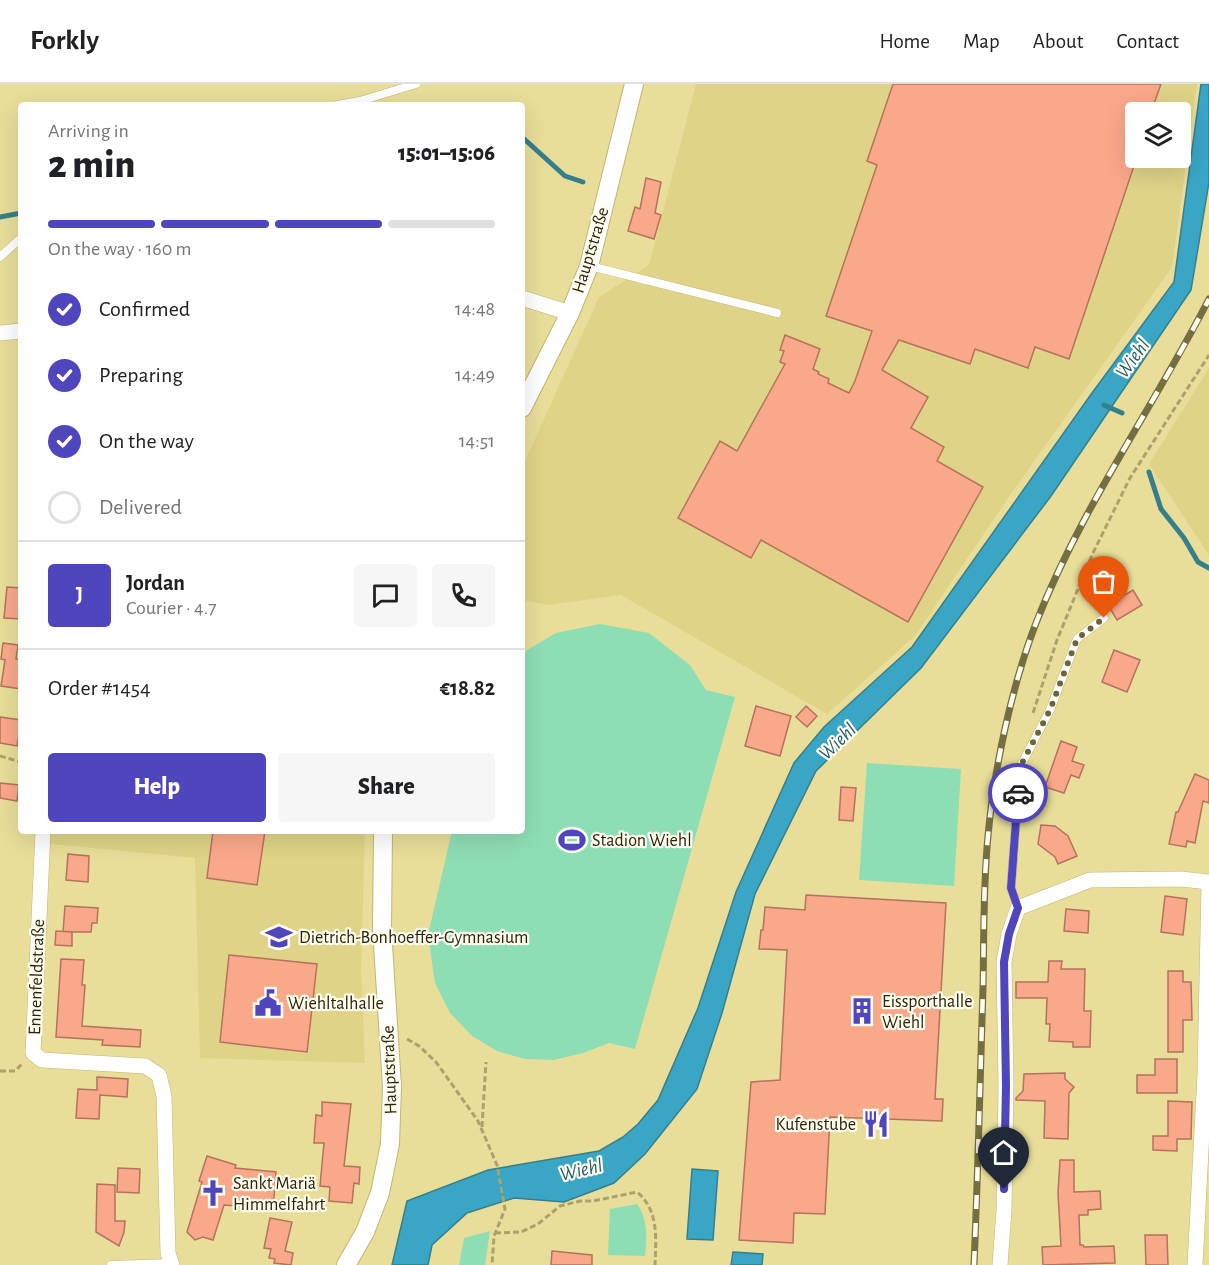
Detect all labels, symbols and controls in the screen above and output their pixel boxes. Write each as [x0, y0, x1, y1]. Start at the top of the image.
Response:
text: Forkly [30, 27, 99, 55]
text: Home [879, 31, 930, 52]
text: Map [963, 31, 1000, 52]
text: About [1033, 31, 1083, 52]
text: Contact [1116, 31, 1179, 52]
map controls [1125, 102, 1191, 168]
button: layers [1125, 102, 1191, 168]
text: Arriving in [48, 121, 129, 141]
text: 15:01–15:06 [398, 142, 495, 164]
text: 2 min [48, 146, 135, 185]
street label: Hauptstraße [569, 205, 613, 295]
text: On the way · 160 m [48, 239, 192, 259]
icon: check [48, 293, 81, 326]
text: Confirmed [99, 298, 190, 320]
text: 14:48 [455, 299, 495, 319]
water label: Wiehl [1112, 335, 1154, 382]
icon: check [48, 359, 81, 392]
text: Preparing [99, 364, 183, 386]
text: 14:49 [455, 365, 495, 385]
icon: check [48, 425, 81, 458]
text: On the way [99, 430, 194, 452]
text: 14:51 [459, 431, 495, 451]
text: Delivered [99, 496, 182, 518]
pin [1078, 556, 1129, 618]
button: chat [354, 564, 417, 627]
button: phone [432, 564, 495, 627]
icon: bag [1087, 565, 1120, 598]
text: Jordan [126, 572, 185, 594]
text: J [76, 584, 83, 606]
text: Courier · 4.7 [126, 598, 217, 618]
text: Order #1454 [48, 677, 151, 699]
text: €18.82 [440, 677, 495, 699]
water label: Wiehl [815, 719, 860, 764]
button: Help [48, 753, 266, 822]
button: Share [278, 753, 495, 822]
courier [988, 763, 1048, 823]
icon: car [1002, 777, 1035, 810]
sports icon: Stadion Wiehl [557, 825, 587, 855]
place label: Stadion Wiehl [592, 832, 692, 850]
street label: Ennenfeldstraße [26, 919, 48, 1035]
school or university icon: Dietrich-Bonhoeffer-Gymnasium [264, 922, 294, 952]
place label: Dietrich-Bonhoeffer-Gymnasium [299, 929, 528, 947]
public building icon: Wiehltalhalle [253, 988, 283, 1018]
place label: Eissporthalle Wiehl [882, 993, 973, 1032]
place label: Wiehltalhalle [288, 995, 384, 1013]
building icon: Eissporthalle Wiehl [847, 996, 877, 1026]
street label: Hauptstraße [379, 1025, 401, 1115]
restaurant icon: Kufenstube [861, 1109, 891, 1139]
place label: Kufenstube [776, 1116, 856, 1134]
pin [978, 1127, 1029, 1189]
icon: home [987, 1136, 1020, 1169]
water label: Wiehl [558, 1155, 605, 1185]
place label: Sankt Mariä Himmelfahrt [233, 1175, 326, 1214]
church icon: Sankt Mariä Himmelfahrt [198, 1178, 228, 1208]

